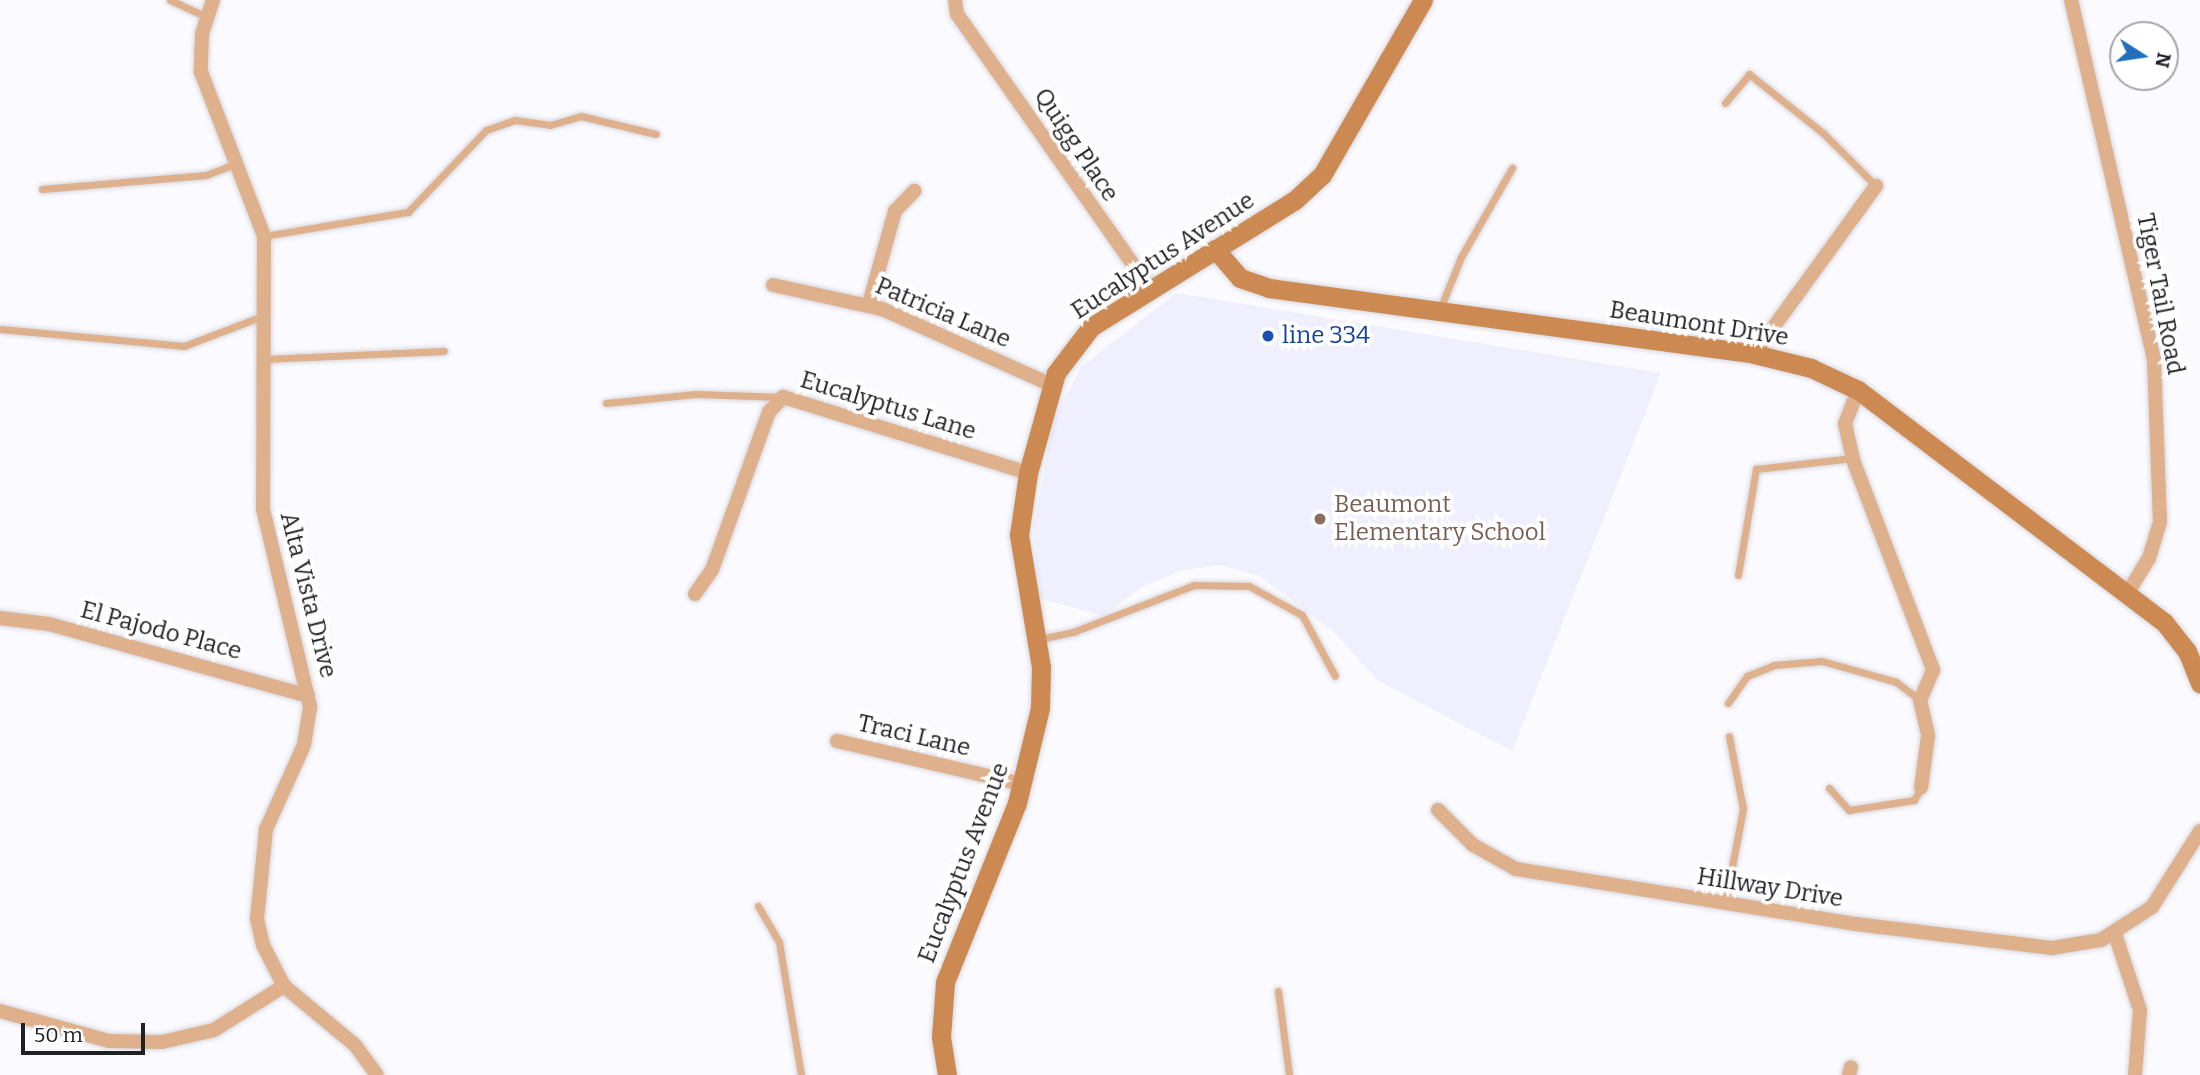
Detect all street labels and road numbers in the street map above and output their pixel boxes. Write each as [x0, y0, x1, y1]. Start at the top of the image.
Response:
street label: Quigg Place [1028, 83, 1124, 207]
street label: Eucalyptus Avenue [1066, 186, 1260, 326]
street label: Tiger Tail Road [2130, 211, 2190, 377]
street label: Patricia Lane [871, 272, 1015, 354]
street label: Beaumont Drive [1607, 296, 1791, 352]
street label: Eucalyptus Lane [797, 366, 979, 446]
street label: Alta Vista Drive [274, 509, 342, 681]
street label: El Pajodo Place [77, 596, 245, 666]
street label: Traci Lane [855, 709, 973, 763]
street label: Eucalyptus Avenue [913, 759, 1015, 967]
street label: Hillway Drive [1695, 862, 1845, 914]

